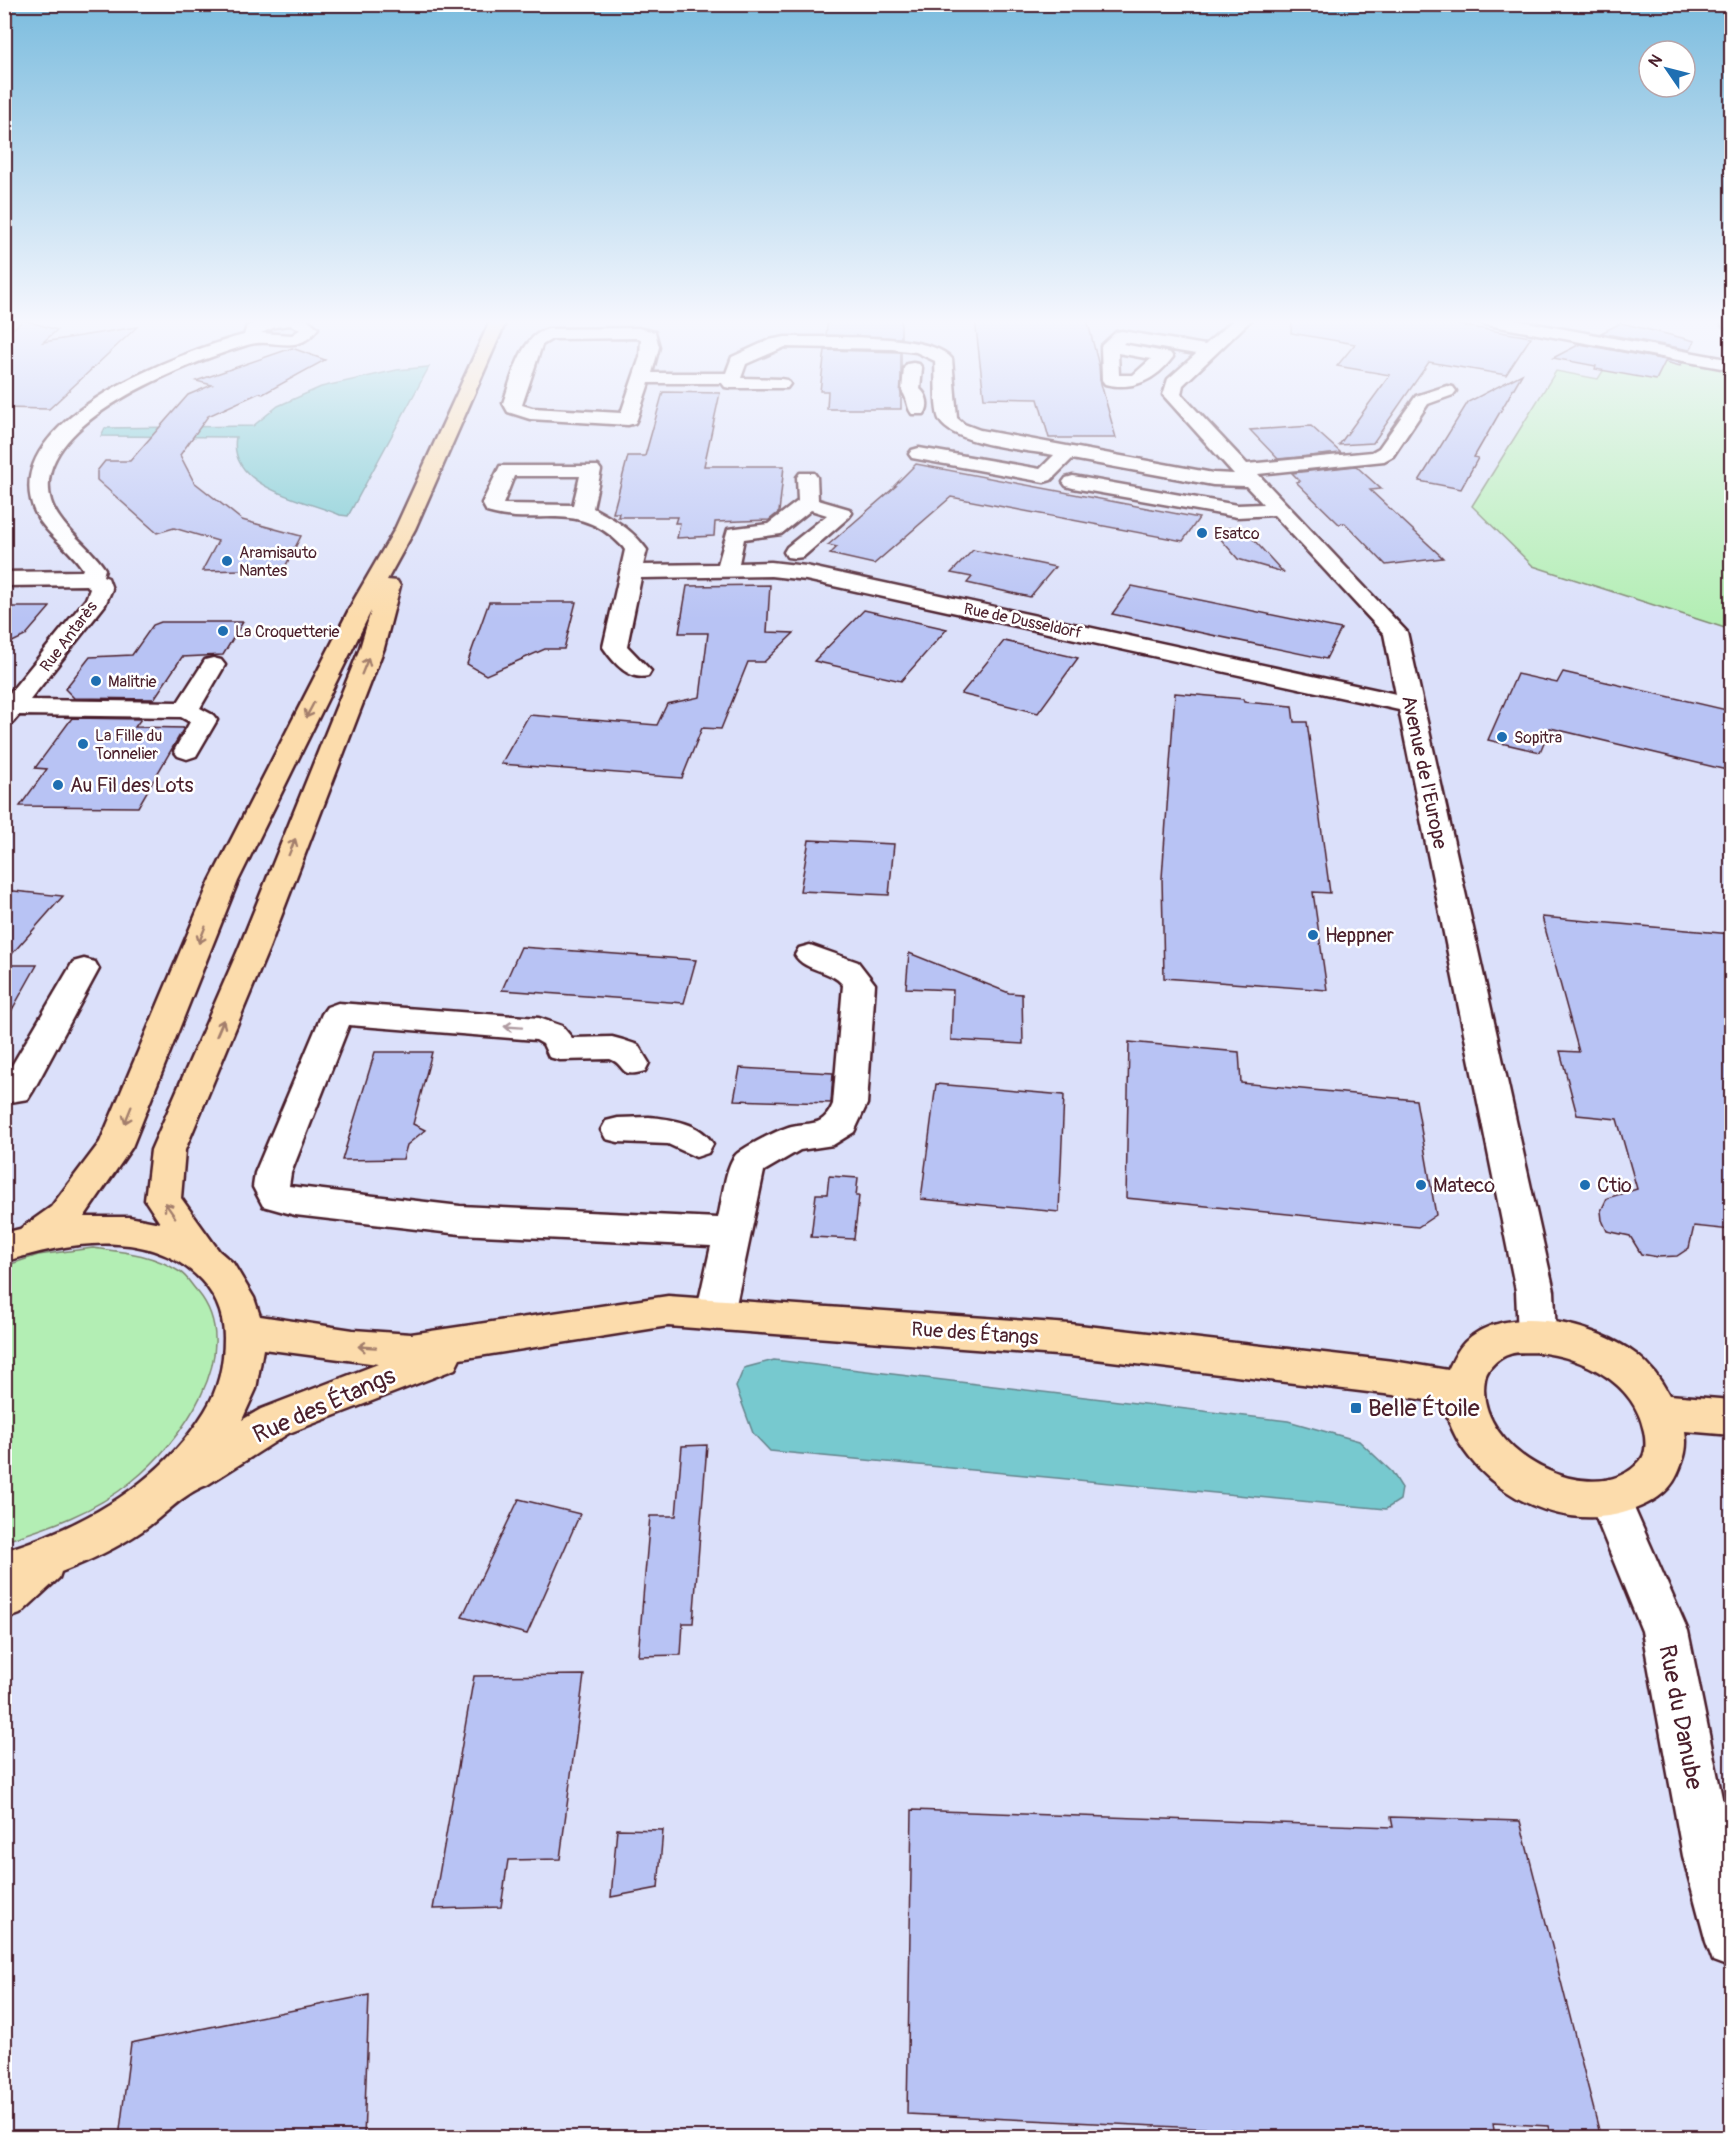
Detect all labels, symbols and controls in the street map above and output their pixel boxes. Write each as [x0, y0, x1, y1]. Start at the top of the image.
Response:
north arrow [1637, 39, 1697, 99]
text: N [1644, 51, 1667, 71]
place label: Esatco [1214, 524, 1260, 544]
marker: Esatco [1195, 526, 1209, 540]
place label: Aramisauto Nantes [239, 543, 317, 581]
marker: Aramisauto Nantes [220, 554, 234, 568]
street label: Rue Antarès [36, 597, 102, 676]
street label: Rue de Dusseldorf [962, 599, 1084, 643]
place label: La Croquetterie [235, 622, 340, 642]
marker: La Croquetterie [216, 624, 230, 638]
one-way arrow [360, 657, 371, 676]
place label: Malitrie [108, 672, 157, 692]
marker: Malitrie [89, 674, 103, 688]
street label: Avenue de l'Europe [1396, 693, 1453, 851]
one-way arrow [304, 701, 315, 719]
place label: La Fille du Tonnelier [95, 726, 162, 764]
place label: Sopitra [1514, 728, 1562, 748]
marker: Sopitra [1495, 730, 1509, 744]
marker: La Fille du Tonnelier [76, 737, 90, 751]
place label: Au Fil des Lots [70, 773, 193, 798]
marker: Au Fil des Lots [51, 778, 65, 792]
one-way arrow [288, 838, 299, 857]
place label: Heppner [1325, 923, 1394, 948]
one-way arrow [196, 925, 207, 943]
marker: Heppner [1306, 928, 1320, 942]
one-way arrow [215, 1020, 226, 1038]
one-way arrow [504, 1021, 524, 1032]
one-way arrow [122, 1105, 133, 1124]
place label: Mateco [1433, 1173, 1495, 1198]
place label: Ctio [1597, 1173, 1632, 1198]
marker: Mateco [1414, 1178, 1428, 1192]
marker: Ctio [1578, 1178, 1592, 1192]
one-way arrow [164, 1203, 177, 1219]
street label: Rue des Étangs [911, 1317, 1039, 1350]
one-way arrow [358, 1341, 378, 1352]
street label: Rue des Étangs [249, 1361, 400, 1450]
place label: Belle Étoile [1368, 1394, 1480, 1423]
marker: Belle Étoile [1349, 1401, 1363, 1415]
street label: Rue du Danube [1652, 1642, 1709, 1792]

